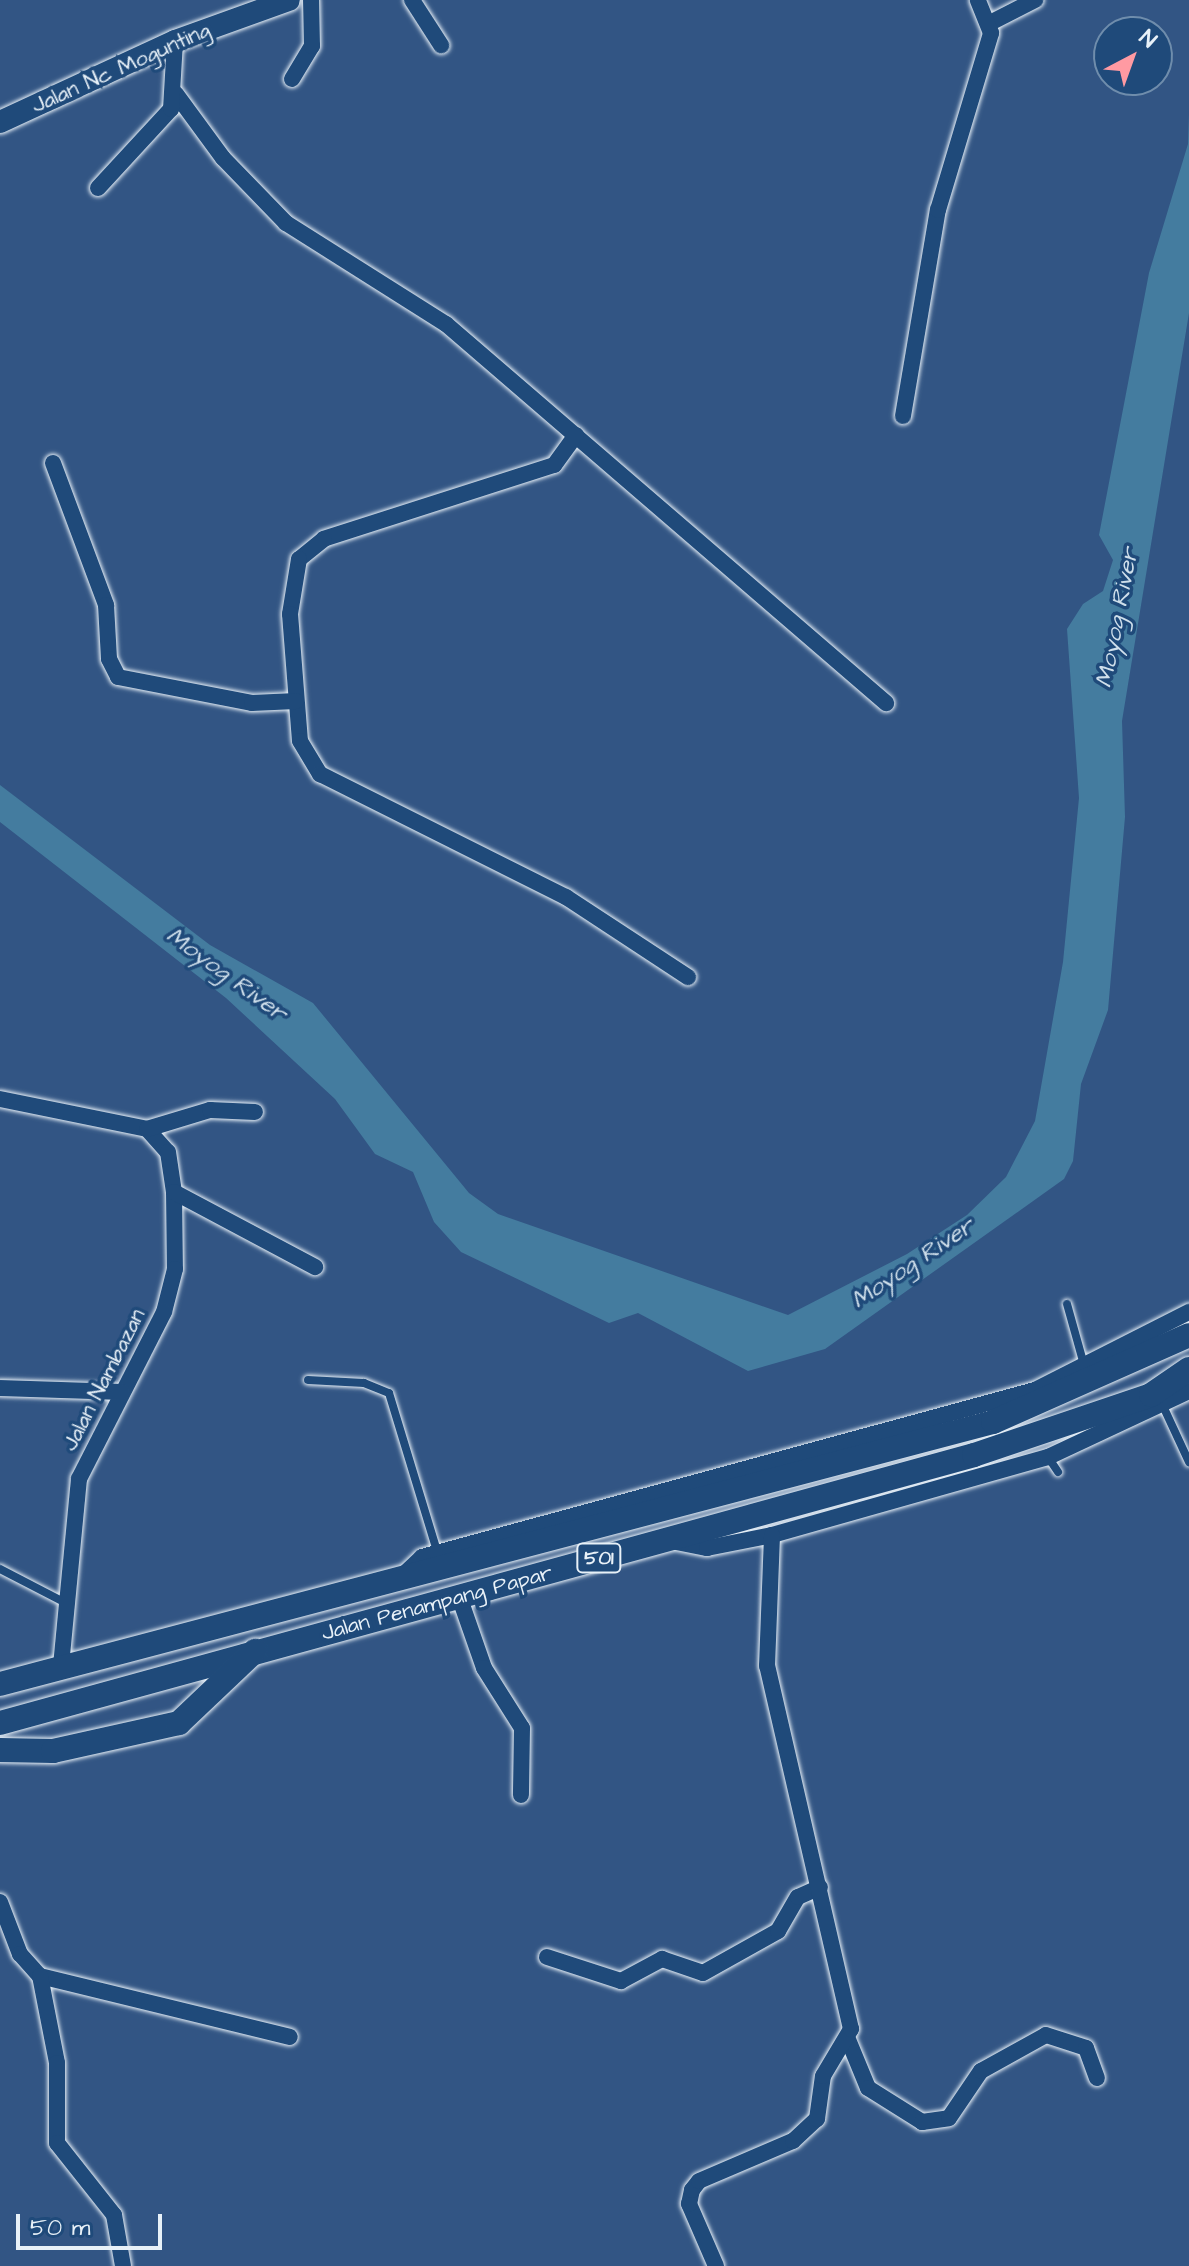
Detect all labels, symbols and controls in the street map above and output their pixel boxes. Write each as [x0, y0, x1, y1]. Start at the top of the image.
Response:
north arrow [1093, 16, 1173, 96]
street label: Jalan Nc Mogunting [28, 17, 214, 119]
text: N [1132, 23, 1163, 55]
water label: Moyog River [1090, 546, 1146, 690]
water label: Moyog River [160, 922, 292, 1028]
water label: Moyog River [846, 1213, 980, 1315]
street label: Jalan Nambazan [57, 1304, 151, 1456]
road number: 501 [575, 1542, 623, 1574]
street label: Jalan Penampang Papar [319, 1559, 555, 1647]
scale bar [20, 2198, 166, 2248]
text: 50 m [30, 2211, 90, 2245]

